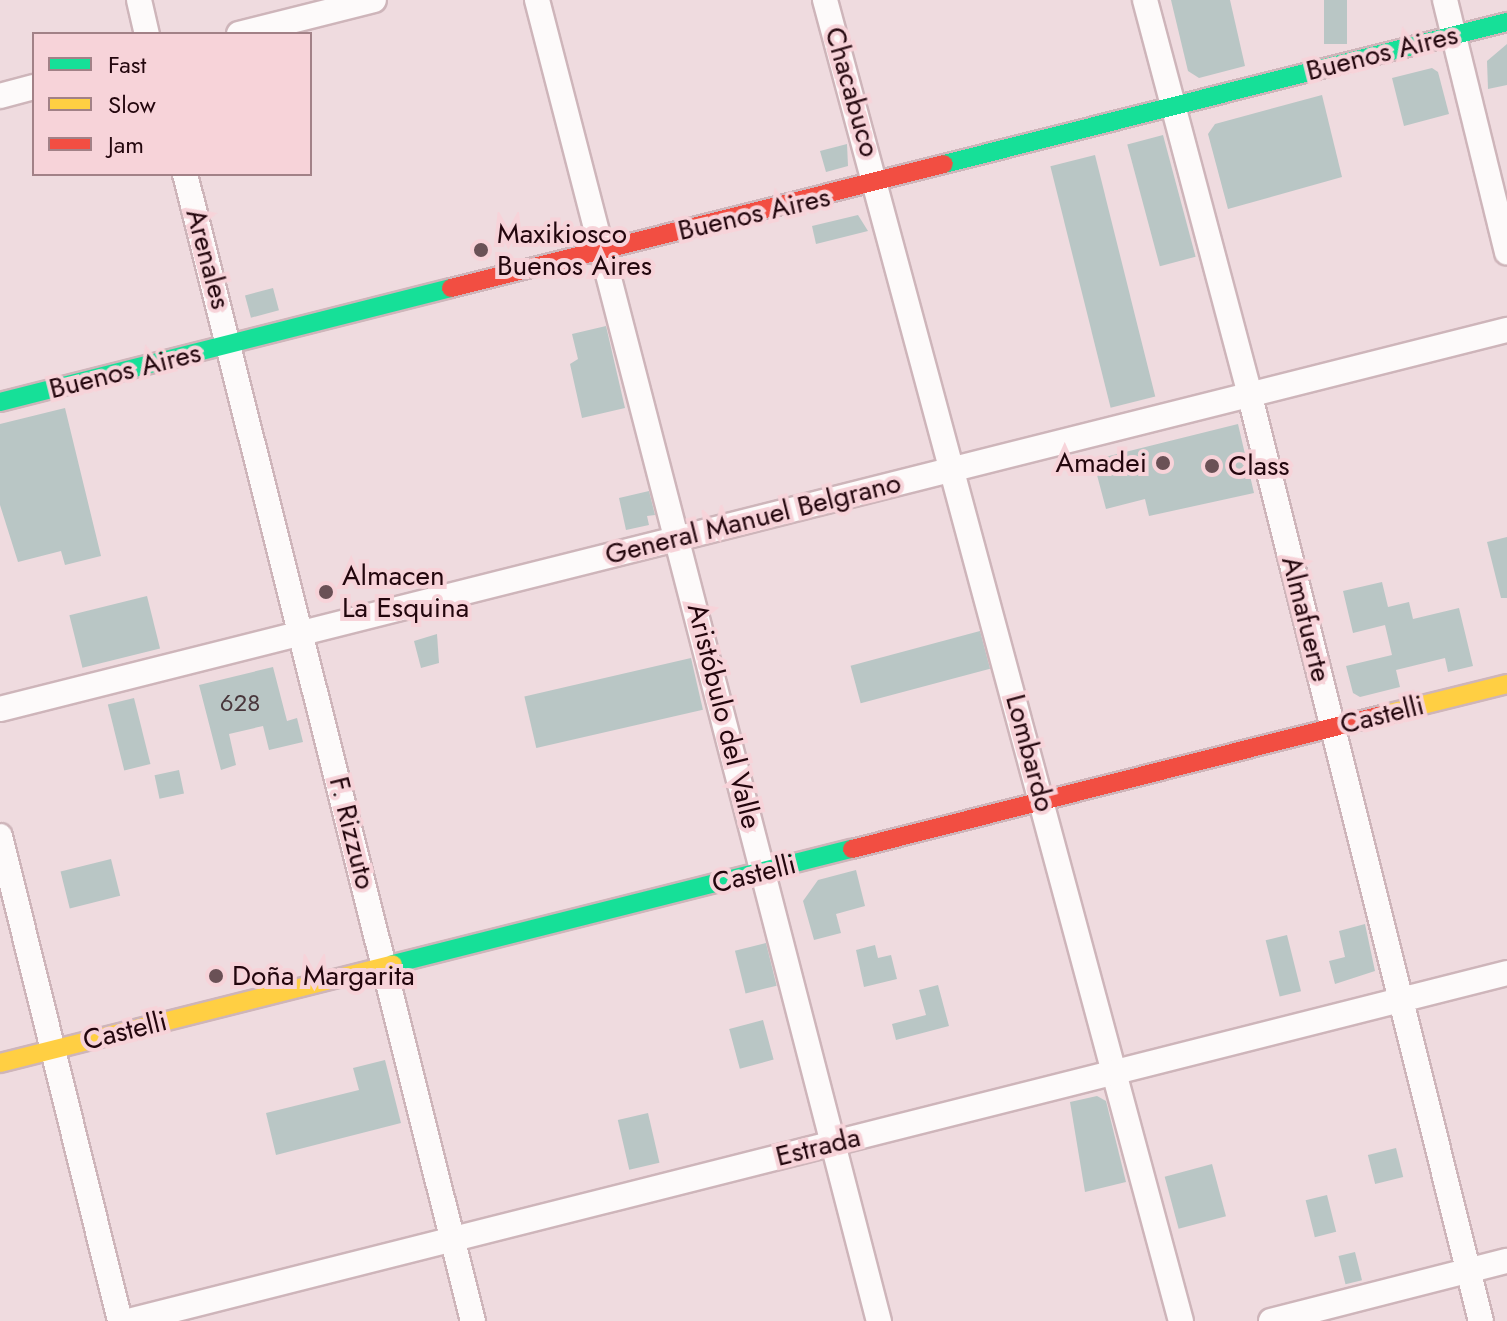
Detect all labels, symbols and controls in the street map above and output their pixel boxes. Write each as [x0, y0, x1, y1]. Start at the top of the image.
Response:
street label: Buenos Aires [1303, 18, 1461, 88]
street label: Chacabuco [817, 23, 887, 161]
legend [32, 32, 312, 176]
text: Fast [108, 47, 146, 82]
text: Slow [108, 87, 156, 122]
text: Jam [108, 127, 144, 162]
street label: Buenos Aires [675, 180, 833, 248]
street label: Arenales [179, 205, 237, 313]
place label: Maxikiosco Buenos Aires [497, 217, 652, 283]
marker: Maxikiosco Buenos Aires [472, 241, 490, 259]
street label: Buenos Aires [46, 336, 204, 406]
place label: Amadei [1056, 446, 1147, 480]
place label: Class [1228, 449, 1290, 483]
marker: Amadei [1154, 454, 1172, 472]
marker: Class [1203, 457, 1221, 475]
street label: General Manuel Belgrano [602, 466, 904, 572]
street label: Almafuerte [1274, 553, 1338, 685]
place label: Almacen La Esquina [342, 559, 469, 625]
marker: Almacen La Esquina [317, 583, 335, 601]
street label: Aristóbulo del Valle [680, 600, 768, 832]
street label: Castelli [1337, 688, 1427, 742]
house number: 628 [220, 689, 260, 717]
street label: Lombardo [998, 691, 1062, 815]
street label: F. Rizzuto [322, 773, 382, 893]
street label: Castelli [709, 847, 799, 901]
place label: Doña Margarita [232, 959, 415, 993]
marker: Doña Margarita [207, 967, 225, 985]
street label: Castelli [80, 1004, 170, 1058]
street label: Estrada [772, 1120, 864, 1174]

